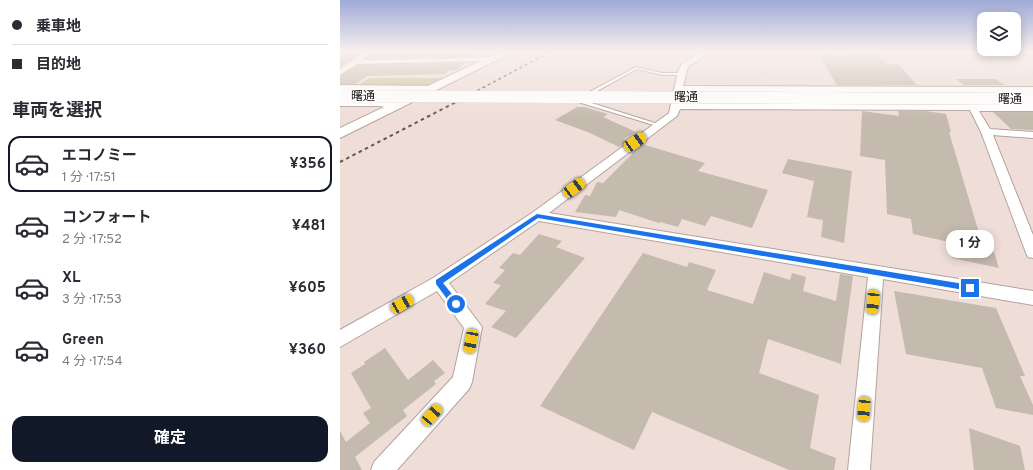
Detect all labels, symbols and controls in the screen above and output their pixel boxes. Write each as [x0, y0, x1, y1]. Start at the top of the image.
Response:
map controls [977, 12, 1021, 56]
button: layers [977, 12, 1021, 56]
text: 乗車地 [36, 18, 81, 37]
text: 目的地 [36, 56, 81, 75]
street label: 曙通 [351, 89, 375, 105]
street label: 曙通 [674, 90, 698, 106]
street label: 曙通 [998, 92, 1022, 108]
text: 車両を選択 [12, 100, 102, 123]
car [622, 130, 648, 154]
icon: car [14, 146, 50, 182]
text: エコノミー [62, 147, 137, 166]
text: ¥356 [290, 155, 326, 174]
text: 1 分 · 17:51 [62, 170, 116, 186]
car [561, 176, 587, 200]
icon: car [14, 208, 50, 244]
text: コンフォート [62, 209, 152, 228]
text: ¥481 [292, 217, 326, 236]
callout: 1 分 [946, 230, 994, 258]
text: 2 分 · 17:52 [62, 232, 122, 248]
text: 1 分 [959, 236, 981, 252]
text: XL [62, 269, 80, 288]
icon: car [14, 270, 50, 306]
text: ¥605 [289, 279, 326, 298]
route end [961, 279, 979, 297]
car [866, 290, 880, 314]
text: 3 分 · 17:53 [62, 292, 122, 308]
car [389, 293, 415, 315]
route start [447, 295, 465, 313]
car [463, 328, 479, 354]
text: Green [62, 331, 104, 350]
icon: car [14, 332, 50, 368]
text: ¥360 [289, 341, 326, 360]
text: 4 分 · 17:54 [62, 354, 123, 370]
car [857, 397, 871, 421]
car [420, 402, 444, 428]
button: 確定 [12, 416, 328, 462]

